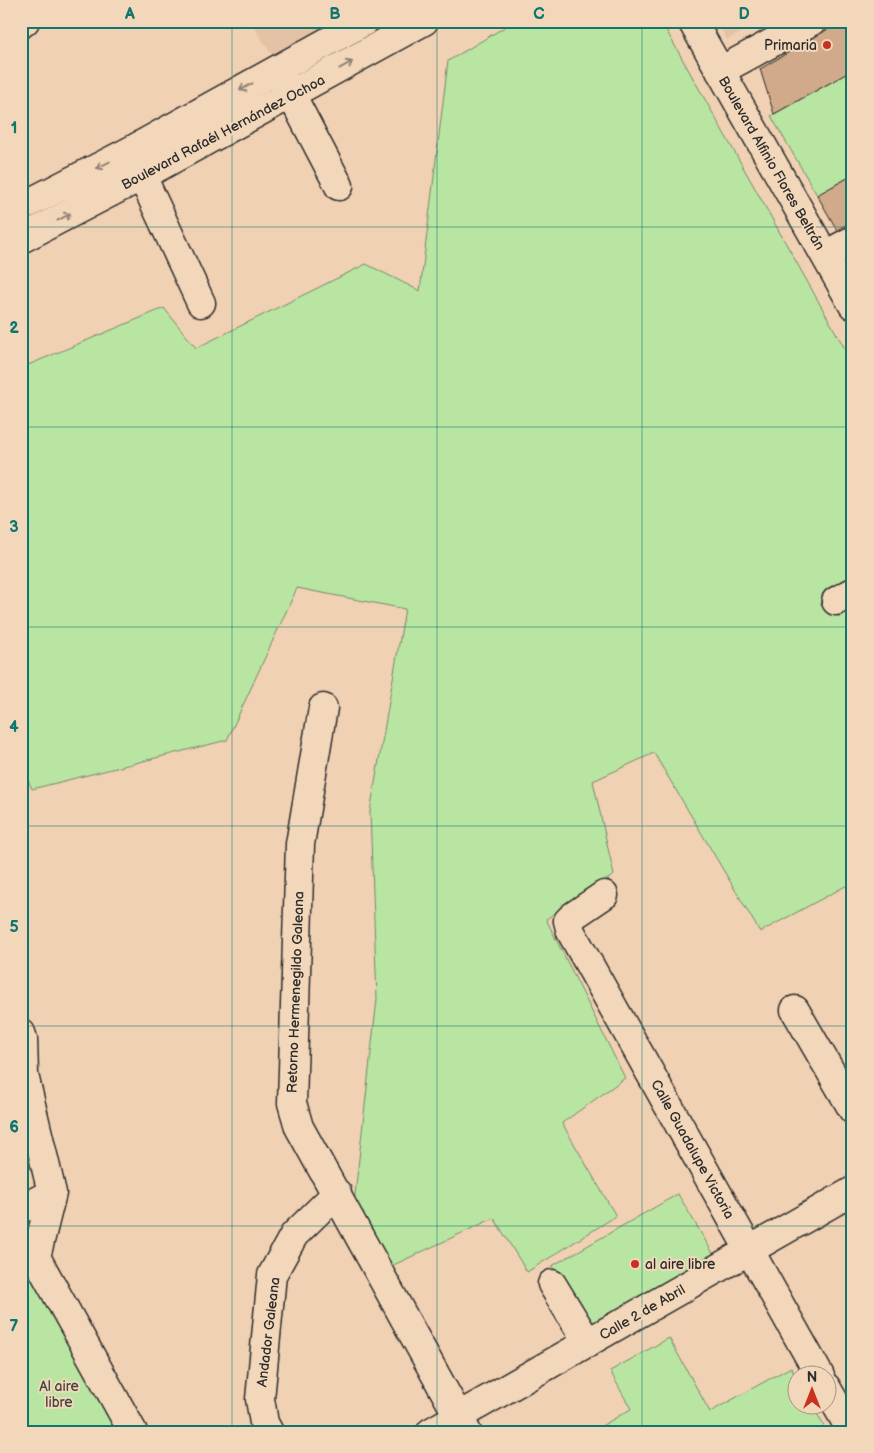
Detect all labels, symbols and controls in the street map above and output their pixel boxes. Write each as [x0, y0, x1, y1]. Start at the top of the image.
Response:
text: A [124, 5, 135, 24]
text: B [329, 5, 341, 24]
text: C [533, 5, 545, 24]
text: D [738, 5, 750, 24]
place label: Primaria [764, 37, 817, 54]
marker: Primaria [821, 39, 833, 51]
one-way arrow [338, 59, 353, 69]
street label: Boulevard Rafaél Hernández Ochoa [119, 71, 328, 193]
street label: Boulevard Alfinio Flores Beltrán [715, 73, 828, 253]
one-way arrow [238, 82, 253, 92]
text: 1 [11, 119, 17, 138]
one-way arrow [96, 161, 111, 170]
one-way arrow [57, 212, 72, 222]
text: 2 [9, 319, 19, 338]
text: 3 [9, 518, 19, 537]
text: 4 [9, 718, 19, 737]
street label: Retorno Hermenegildo Galeana [283, 891, 308, 1093]
text: 5 [9, 918, 19, 937]
street label: Calle Guadalupe Victoria [647, 1077, 738, 1222]
text: 6 [9, 1118, 19, 1137]
place label: al aire libre [645, 1256, 715, 1273]
marker: al aire libre [629, 1258, 641, 1270]
street label: Andador Galeana [253, 1276, 284, 1388]
street label: Calle 2 de Abril [596, 1281, 688, 1344]
text: 7 [10, 1317, 19, 1336]
north arrow [786, 1366, 836, 1416]
text: N [807, 1369, 817, 1386]
park label: Al aire libre [39, 1378, 79, 1411]

